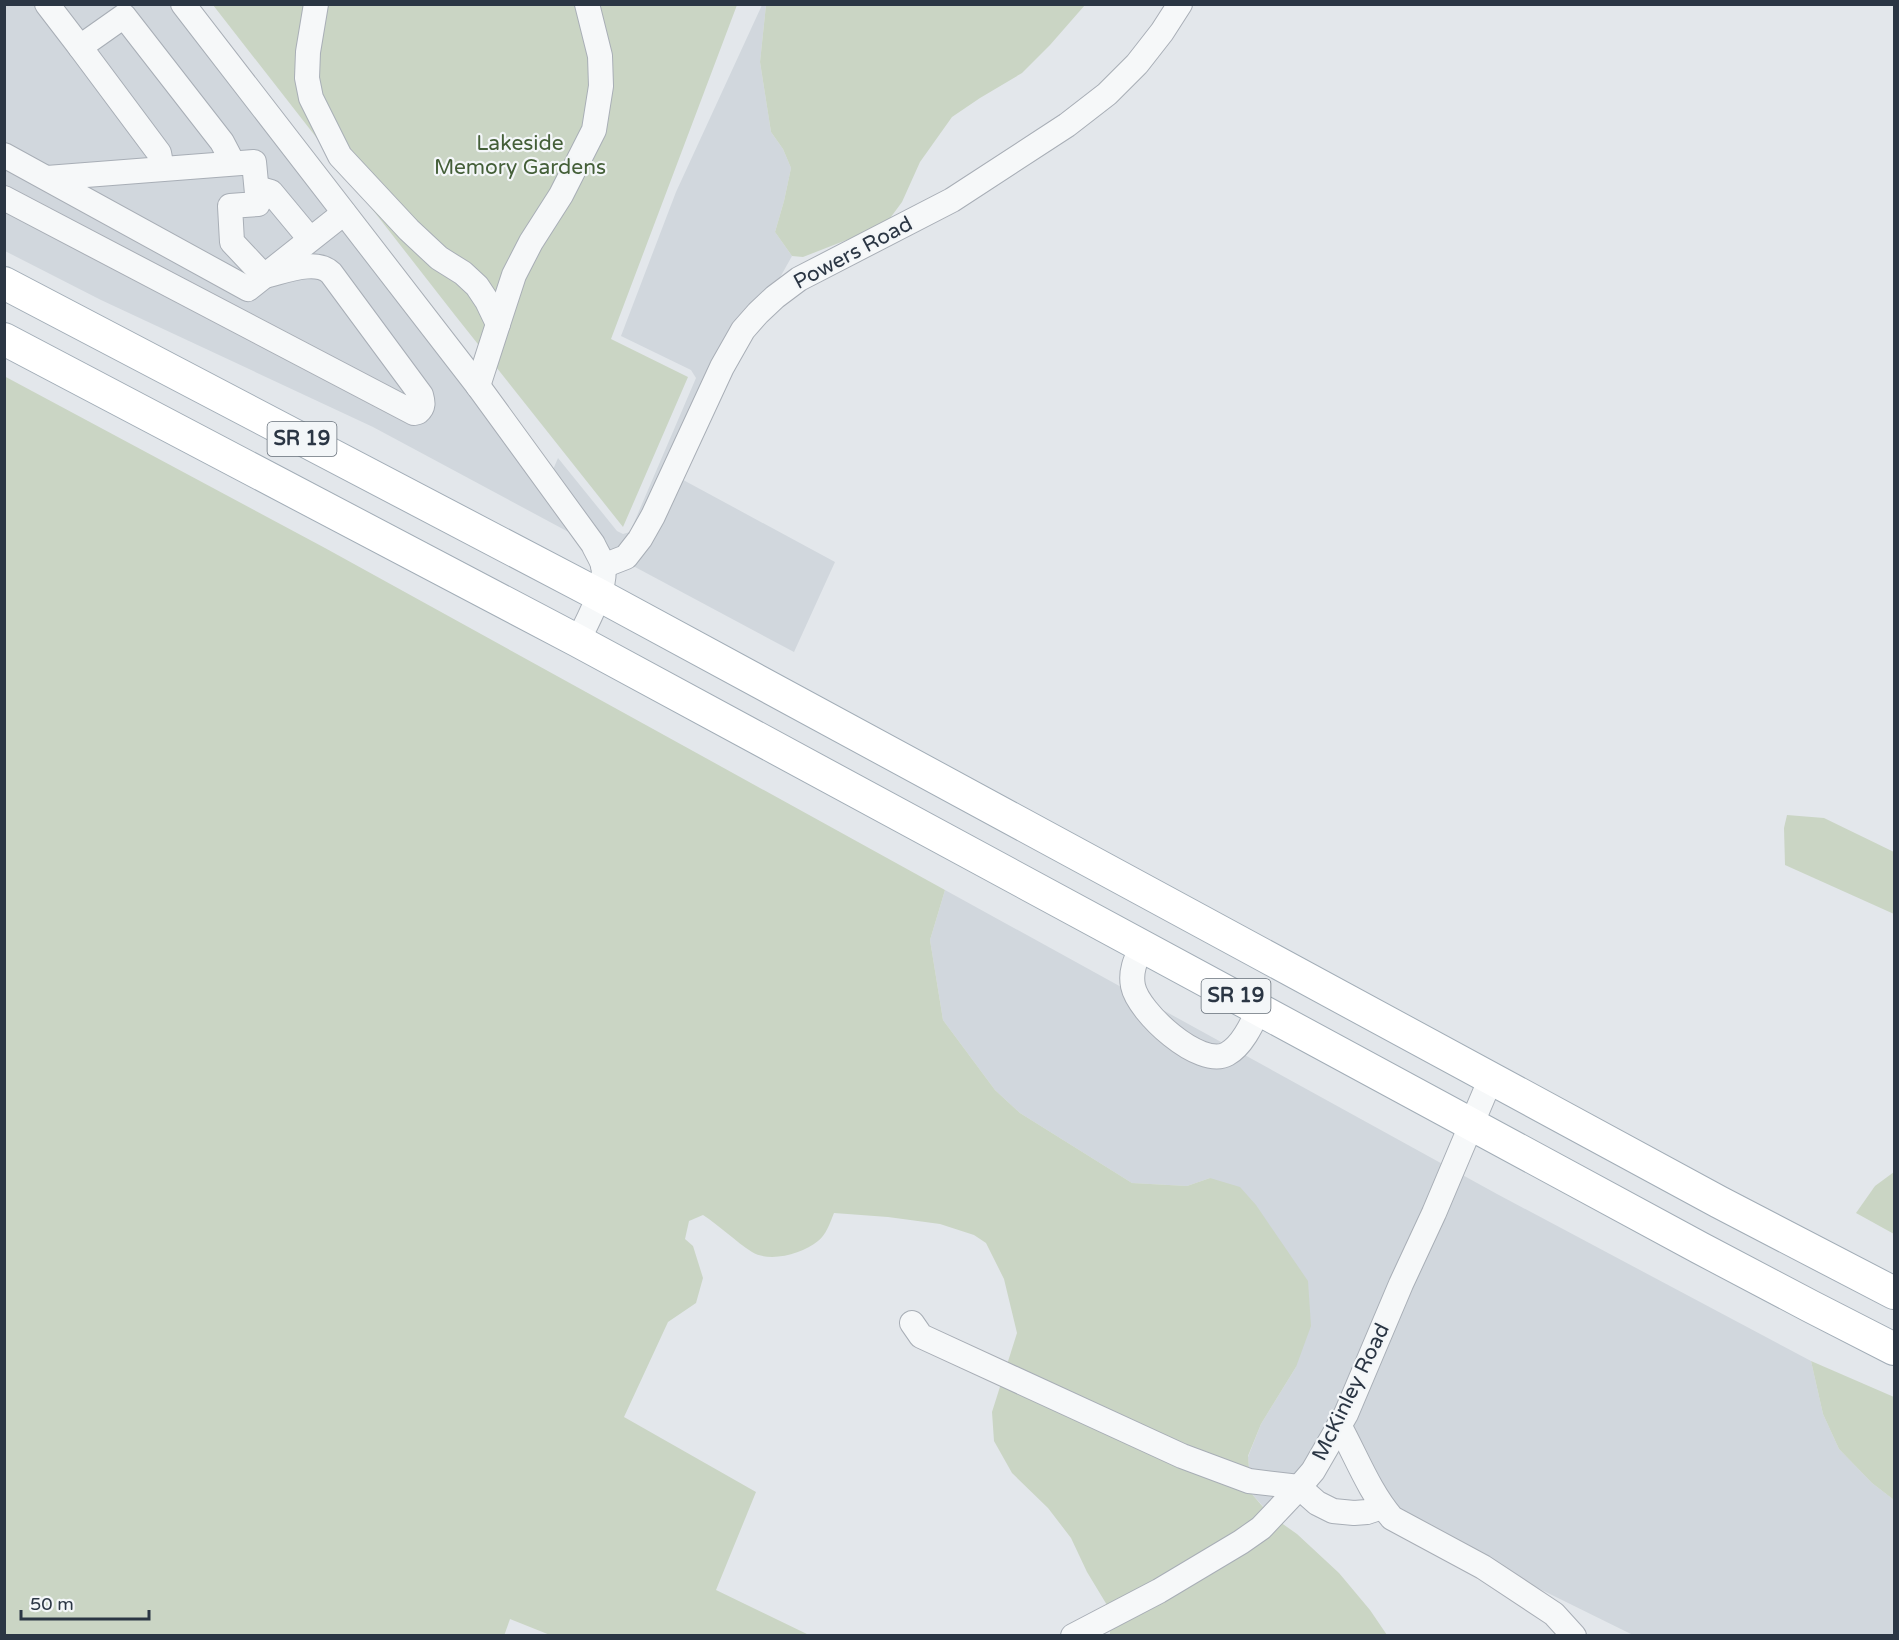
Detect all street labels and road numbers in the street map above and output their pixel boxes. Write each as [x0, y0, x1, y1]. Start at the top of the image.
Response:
street label: Powers Road [789, 211, 917, 295]
road number: SR 19 [268, 422, 336, 456]
road number: SR 19 [1202, 979, 1270, 1013]
street label: McKinley Road [1307, 1319, 1395, 1465]

